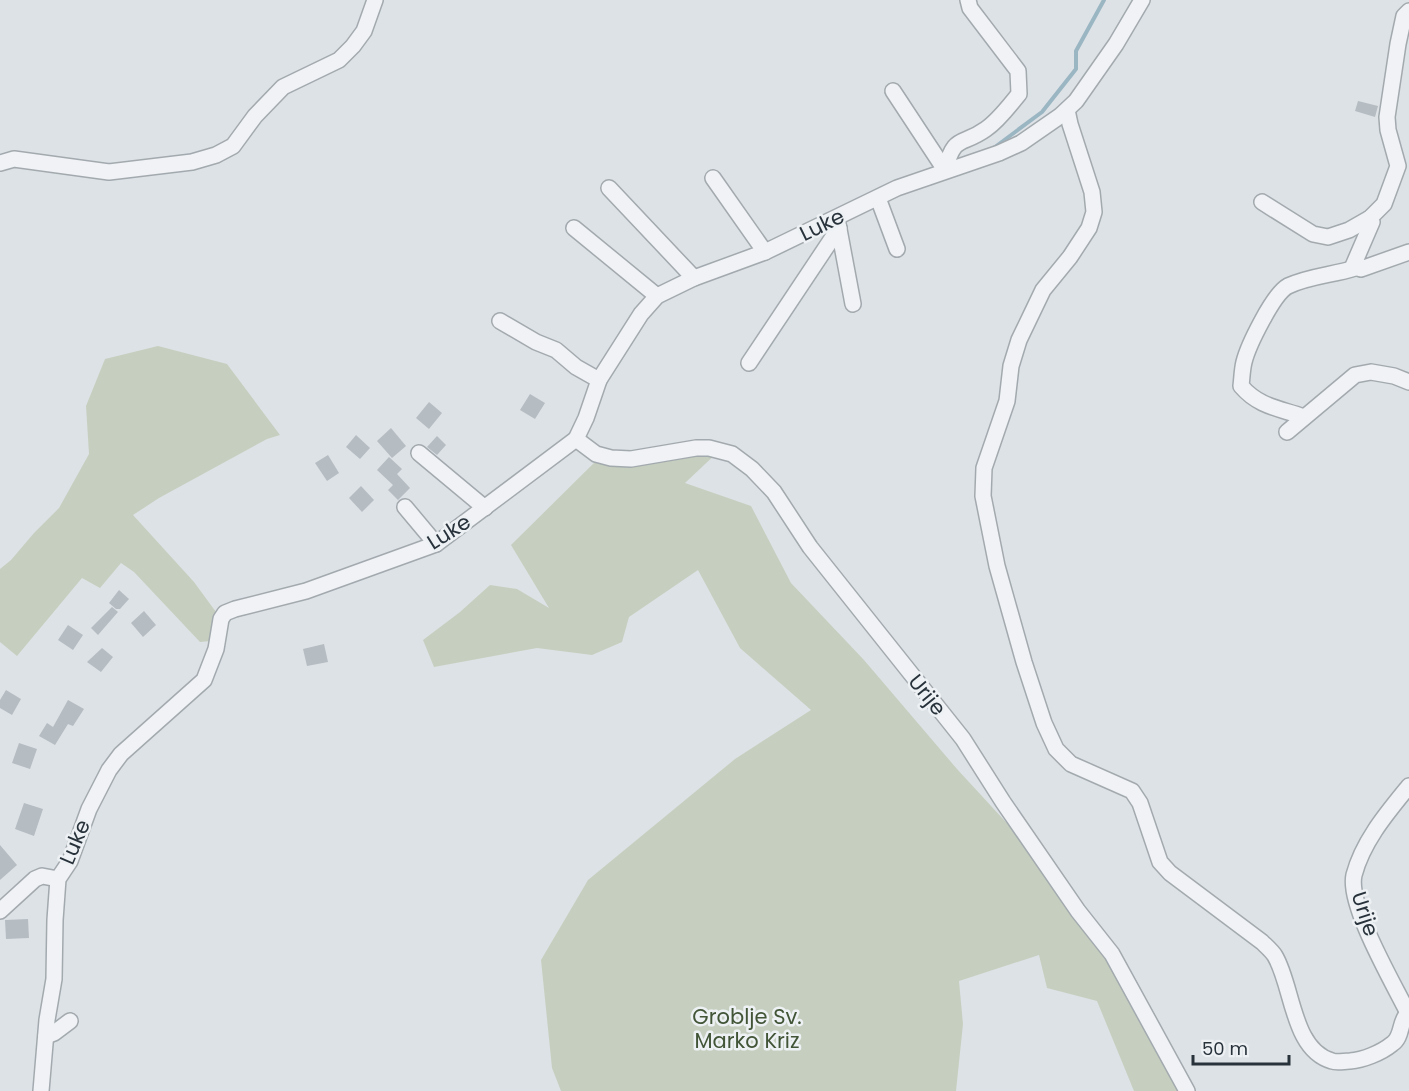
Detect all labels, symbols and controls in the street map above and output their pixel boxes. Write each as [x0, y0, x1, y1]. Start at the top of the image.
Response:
street label: Luke [795, 201, 849, 248]
street label: Luke [421, 507, 476, 556]
street label: Urije [902, 668, 953, 721]
street label: Luke [52, 815, 97, 869]
street label: Urije [1345, 888, 1386, 940]
park label: Groblje Sv. Marko Kriz [692, 1002, 802, 1055]
scale bar [1193, 1028, 1289, 1066]
text: 50 m [1202, 1036, 1248, 1061]

